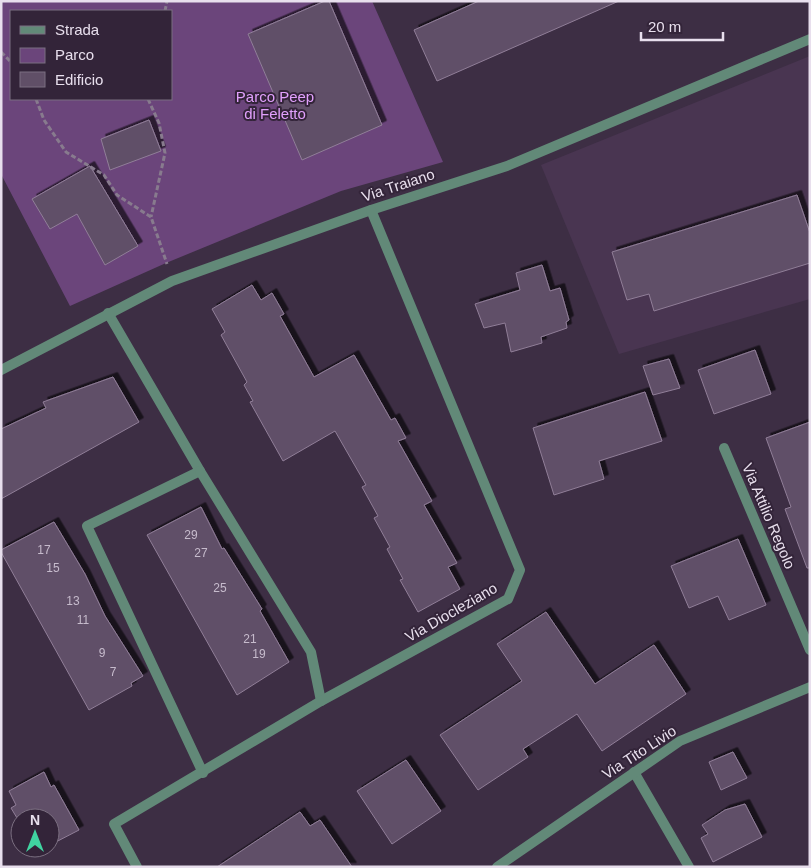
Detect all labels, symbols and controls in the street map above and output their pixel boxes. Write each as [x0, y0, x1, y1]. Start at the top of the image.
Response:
legend [10, 10, 172, 100]
scale bar [641, 10, 724, 42]
text: 20 m [648, 18, 681, 35]
text: Strada [55, 21, 100, 38]
text: Parco [55, 46, 94, 63]
text: Edificio [55, 71, 103, 88]
park label: Parco Peep di Feletto [236, 88, 314, 122]
street label: Via Traiano [359, 165, 437, 205]
street label: Via Attilio Regolo [739, 461, 799, 571]
house number: 29 [184, 528, 198, 542]
house number: 17 [37, 543, 51, 557]
house number: 27 [194, 546, 208, 560]
house number: 15 [46, 561, 60, 575]
street label: Via Diocleziano [402, 579, 500, 645]
house number: 25 [213, 581, 227, 595]
house number: 13 [66, 594, 80, 608]
house number: 11 [77, 613, 90, 627]
house number: 21 [243, 632, 257, 646]
house number: 9 [99, 646, 106, 660]
house number: 19 [252, 647, 266, 661]
house number: 7 [110, 665, 117, 679]
street label: Via Tito Livio [599, 722, 679, 782]
north arrow [10, 808, 60, 858]
text: N [30, 812, 40, 828]

